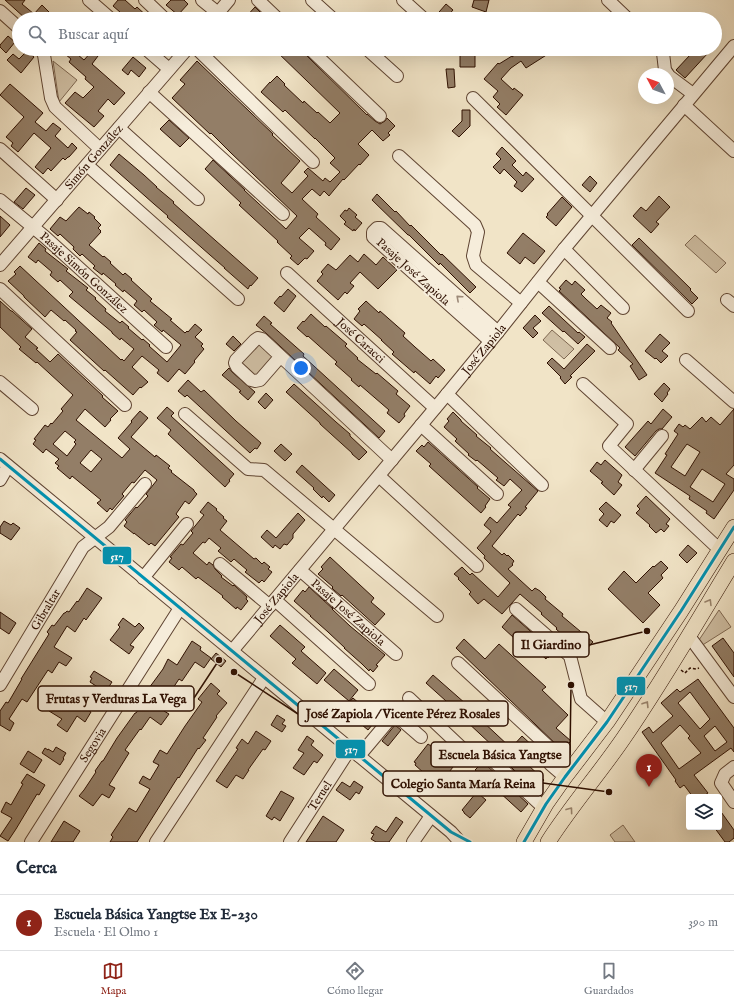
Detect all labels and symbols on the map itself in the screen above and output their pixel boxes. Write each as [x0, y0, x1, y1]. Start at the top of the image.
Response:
north arrow [638, 68, 674, 104]
street label: Simón González [61, 121, 126, 193]
street label: Pasaje Simón González [37, 229, 132, 317]
street label: Pasaje José Zapiola [372, 235, 454, 310]
one-way arrow [456, 295, 464, 302]
street label: José Caracci [331, 313, 388, 366]
street label: José Zapiola [457, 320, 510, 380]
your location [291, 358, 311, 378]
line badge: 517 [102, 546, 132, 565]
text: 517 [110, 550, 124, 564]
street label: José Zapiola [249, 569, 302, 629]
street label: Pasaje José Zapiola [308, 576, 389, 649]
street label: Gibraltar [27, 586, 64, 633]
one-way arrow [704, 599, 712, 606]
callout: Il Giardino [513, 632, 589, 657]
text: Il Giardino [521, 637, 581, 654]
line badge: 517 [616, 676, 646, 696]
text: 517 [624, 680, 638, 694]
callout: Frutas y Verduras La Vega [38, 686, 194, 711]
text: Frutas y Verduras La Vega [46, 691, 187, 708]
callout: José Zapiola / Vicente Pérez Rosales [298, 701, 508, 726]
one-way arrow [641, 701, 649, 708]
text: José Zapiola / Vicente Pérez Rosales [304, 706, 501, 723]
street label: Segovia [76, 724, 110, 765]
line badge: 517 [335, 739, 366, 759]
callout: Escuela Básica Yangtse [431, 742, 570, 767]
text: 517 [344, 743, 358, 757]
text: Escuela Básica Yangtse [438, 747, 562, 764]
pin: 1 [636, 754, 662, 787]
callout: Colegio Santa María Reina [383, 771, 543, 796]
text: Colegio Santa María Reina [391, 776, 536, 793]
street label: Teruel [305, 777, 335, 814]
one-way arrow [565, 807, 572, 814]

